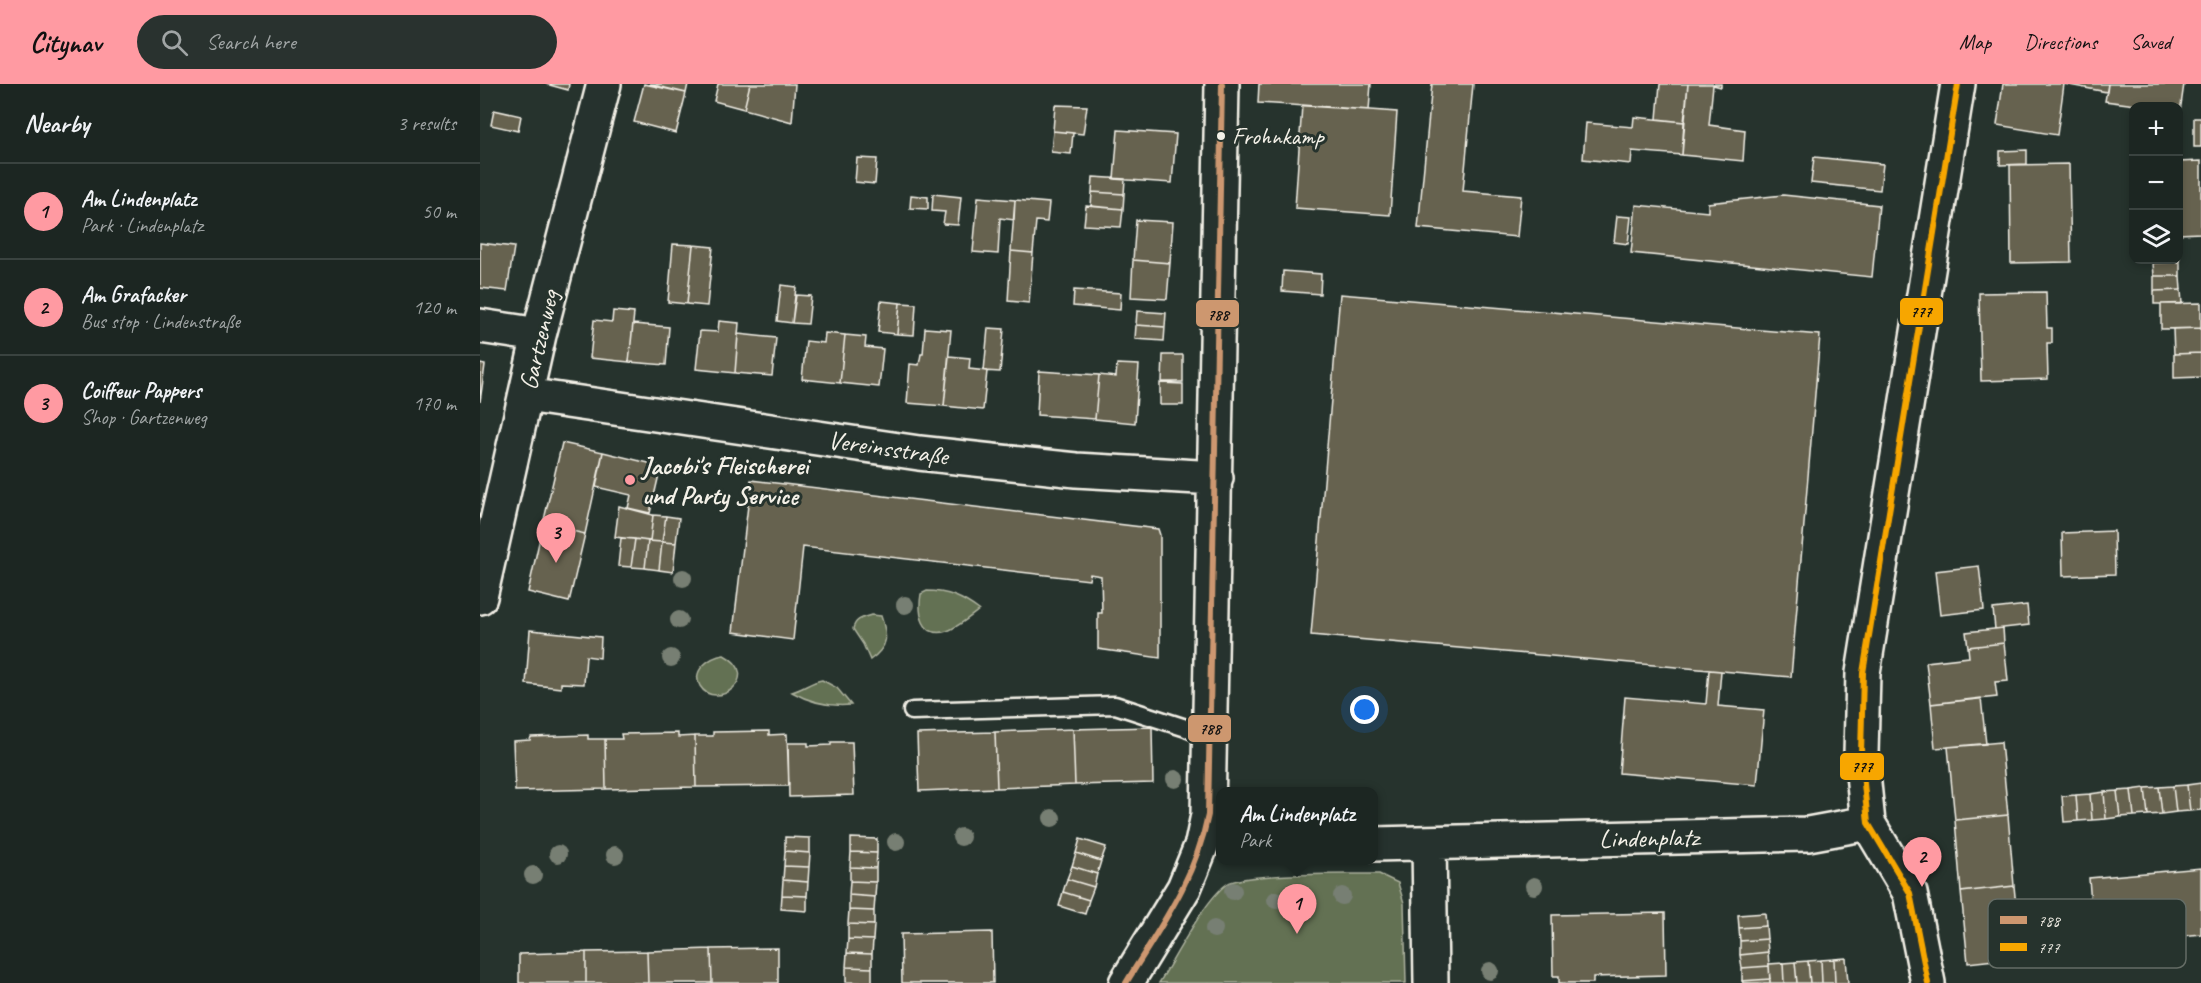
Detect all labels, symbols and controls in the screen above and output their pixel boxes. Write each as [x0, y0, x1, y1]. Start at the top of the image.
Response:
search box [137, 15, 557, 69]
text: Citynav [30, 25, 101, 60]
icon: search [158, 26, 191, 59]
text: Search here [206, 28, 296, 56]
text: Map [1959, 29, 1991, 55]
text: Directions [2024, 29, 2097, 55]
text: Saved [2130, 29, 2171, 55]
map controls [2129, 102, 2183, 264]
button: + [2129, 102, 2183, 156]
text: Nearby [24, 107, 89, 140]
text: 3 results [397, 111, 456, 136]
place label: Frohnkamp [1232, 121, 1326, 151]
marker: Frohnkamp [1215, 130, 1227, 142]
button: − [2129, 156, 2183, 210]
text: Am Lindenplatz [81, 185, 196, 213]
text: 1 [39, 199, 48, 224]
text: 50 m [422, 199, 456, 224]
button: layers [2129, 210, 2183, 264]
text: Park · Lindenplatz [81, 213, 203, 238]
text: Am Grafacker [81, 281, 186, 309]
street label: Gartzenweg [512, 285, 567, 393]
text: 2 [39, 295, 48, 320]
text: 120 m [413, 295, 456, 320]
line badge: 777 [1899, 297, 1944, 326]
line badge: 788 [1195, 299, 1240, 328]
text: 777 [1910, 302, 1934, 322]
text: 788 [1207, 305, 1231, 325]
text: Bus stop · Lindenstraße [81, 309, 240, 334]
text: Coiffeur Pappers [81, 377, 201, 405]
text: 3 [39, 391, 48, 416]
text: 170 m [413, 391, 456, 416]
text: Shop · Gartzenweg [81, 405, 206, 430]
street label: Vereinsstraße [826, 423, 953, 473]
place label: Jacobi's Fleischerei und Party Service [640, 449, 811, 512]
marker: Jacobi's Fleischerei und Party Service [623, 473, 637, 487]
pin: 3 [536, 514, 576, 563]
your location [1350, 695, 1379, 724]
line badge: 788 [1187, 714, 1232, 743]
text: 788 [1199, 719, 1223, 739]
line badge: 777 [1839, 752, 1885, 781]
text: 777 [1851, 757, 1875, 777]
popup [1216, 787, 1378, 865]
text: Am Lindenplatz [1239, 800, 1355, 828]
street label: Lindenplatz [1599, 821, 1702, 855]
text: Park [1239, 828, 1271, 853]
pin: 2 [1902, 838, 1942, 887]
pin: 1 [1278, 884, 1316, 934]
legend [1988, 899, 2186, 968]
text: 788 [2038, 911, 2061, 931]
text: 777 [2038, 938, 2060, 958]

